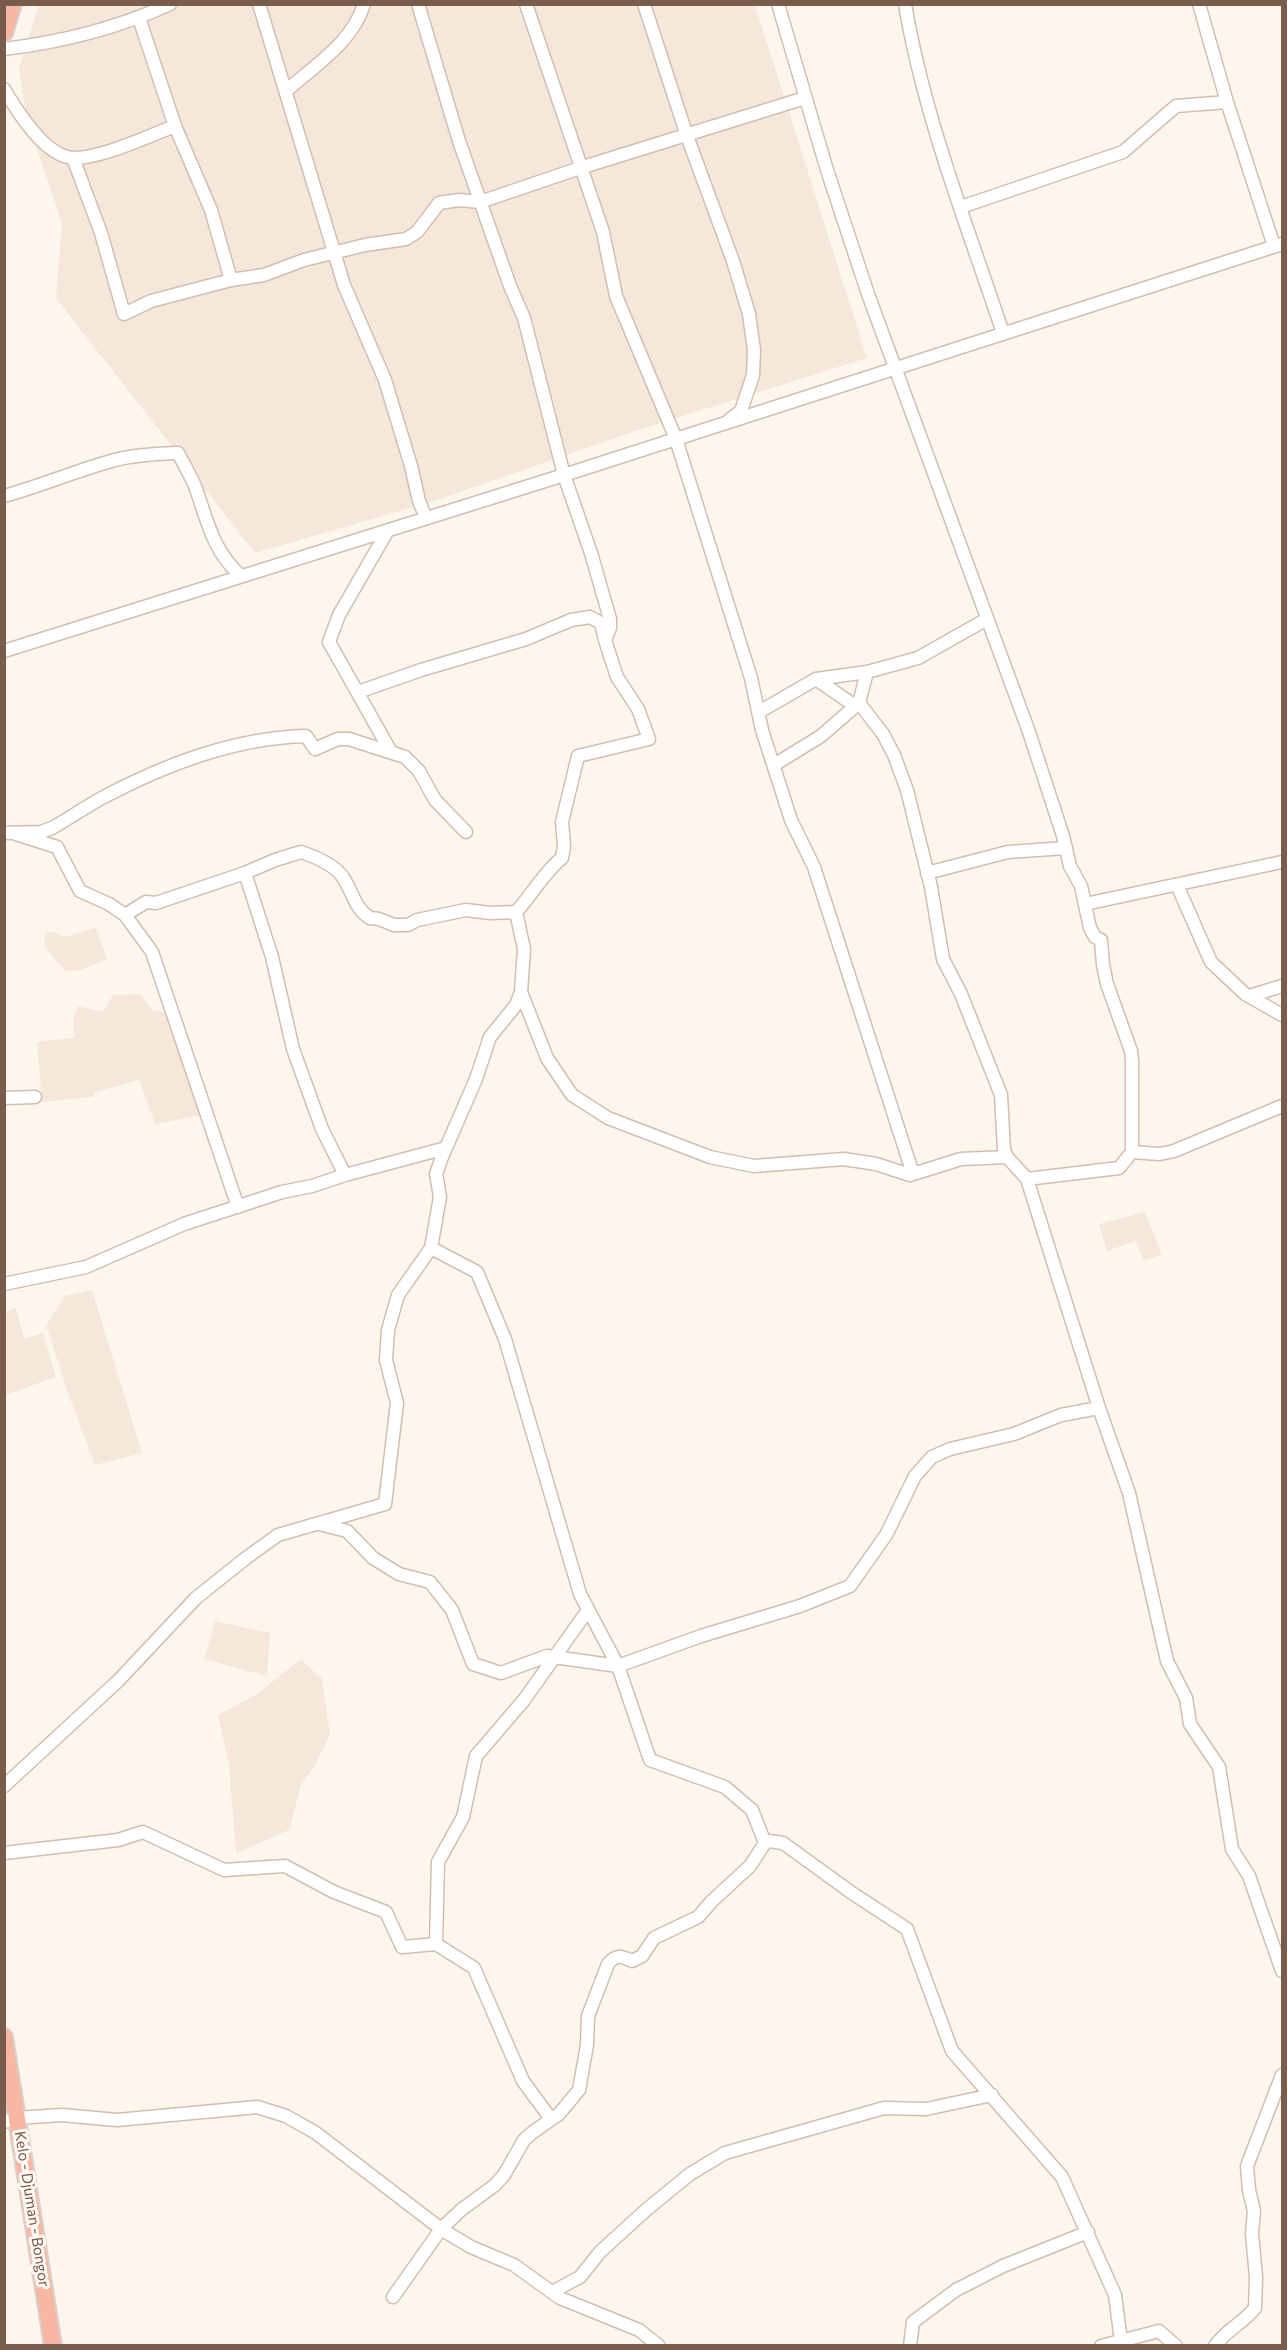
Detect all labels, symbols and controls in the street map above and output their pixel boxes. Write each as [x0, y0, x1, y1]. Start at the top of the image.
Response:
street label: Kelo - Djuman - Bongor [11, 2130, 53, 2288]

